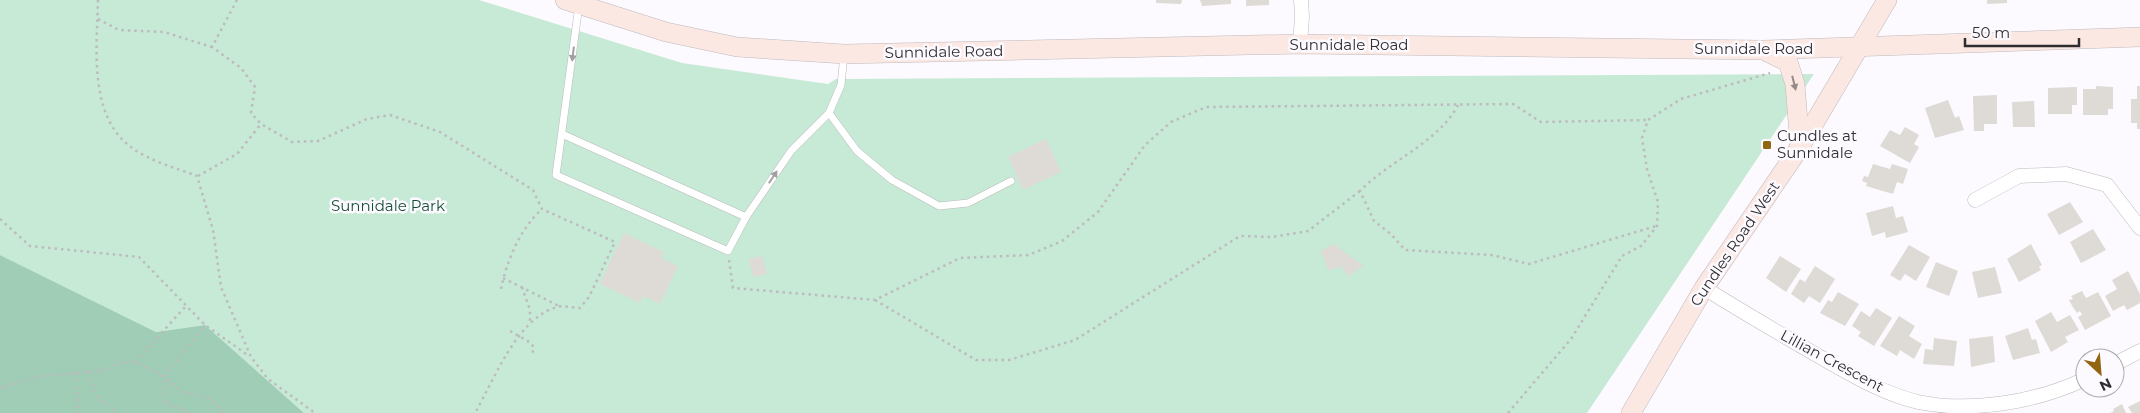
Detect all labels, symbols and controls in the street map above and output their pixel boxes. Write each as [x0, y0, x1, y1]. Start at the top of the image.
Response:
scale bar [1965, 15, 2079, 47]
text: 50 m [1972, 23, 2010, 42]
street label: Sunnidale Road [1290, 35, 1408, 54]
street label: Sunnidale Road [1695, 39, 1813, 58]
street label: Sunnidale Road [884, 41, 1004, 62]
one-way arrow [569, 46, 577, 62]
one-way arrow [1790, 75, 1798, 90]
place label: Cundles at Sunnidale [1777, 126, 1857, 162]
marker: Cundles at Sunnidale [1761, 139, 1773, 151]
one-way arrow [768, 170, 778, 184]
street label: Cundles Road West [1686, 178, 1783, 310]
park label: Sunnidale Park [331, 196, 445, 215]
street label: Lillian Crescent [1777, 325, 1887, 396]
north arrow [2075, 348, 2125, 398]
text: N [2097, 374, 2115, 395]

